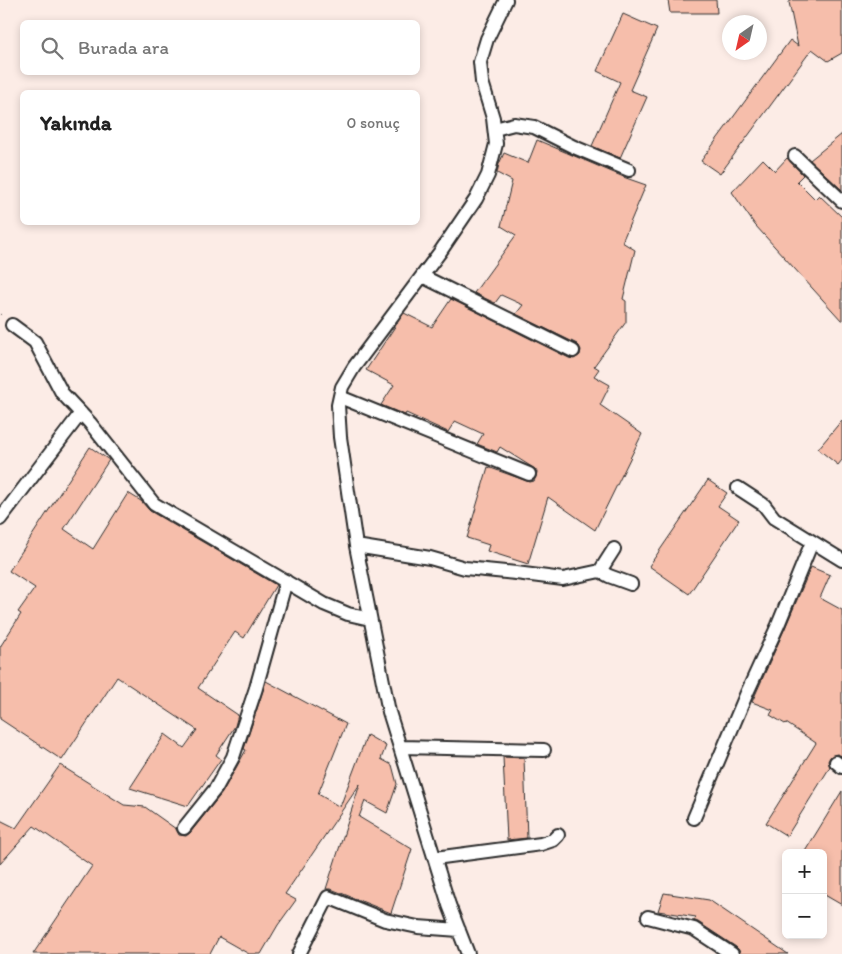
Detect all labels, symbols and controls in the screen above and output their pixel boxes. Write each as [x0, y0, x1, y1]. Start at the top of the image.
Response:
north arrow [722, 15, 767, 60]
search box [20, 20, 420, 75]
icon: search [38, 34, 66, 62]
text: Burada ara [78, 36, 169, 59]
text: Yakında [40, 110, 112, 135]
text: 0 sonuç [346, 113, 400, 132]
map controls [782, 849, 827, 939]
button: + [782, 849, 827, 894]
button: − [782, 894, 827, 939]

